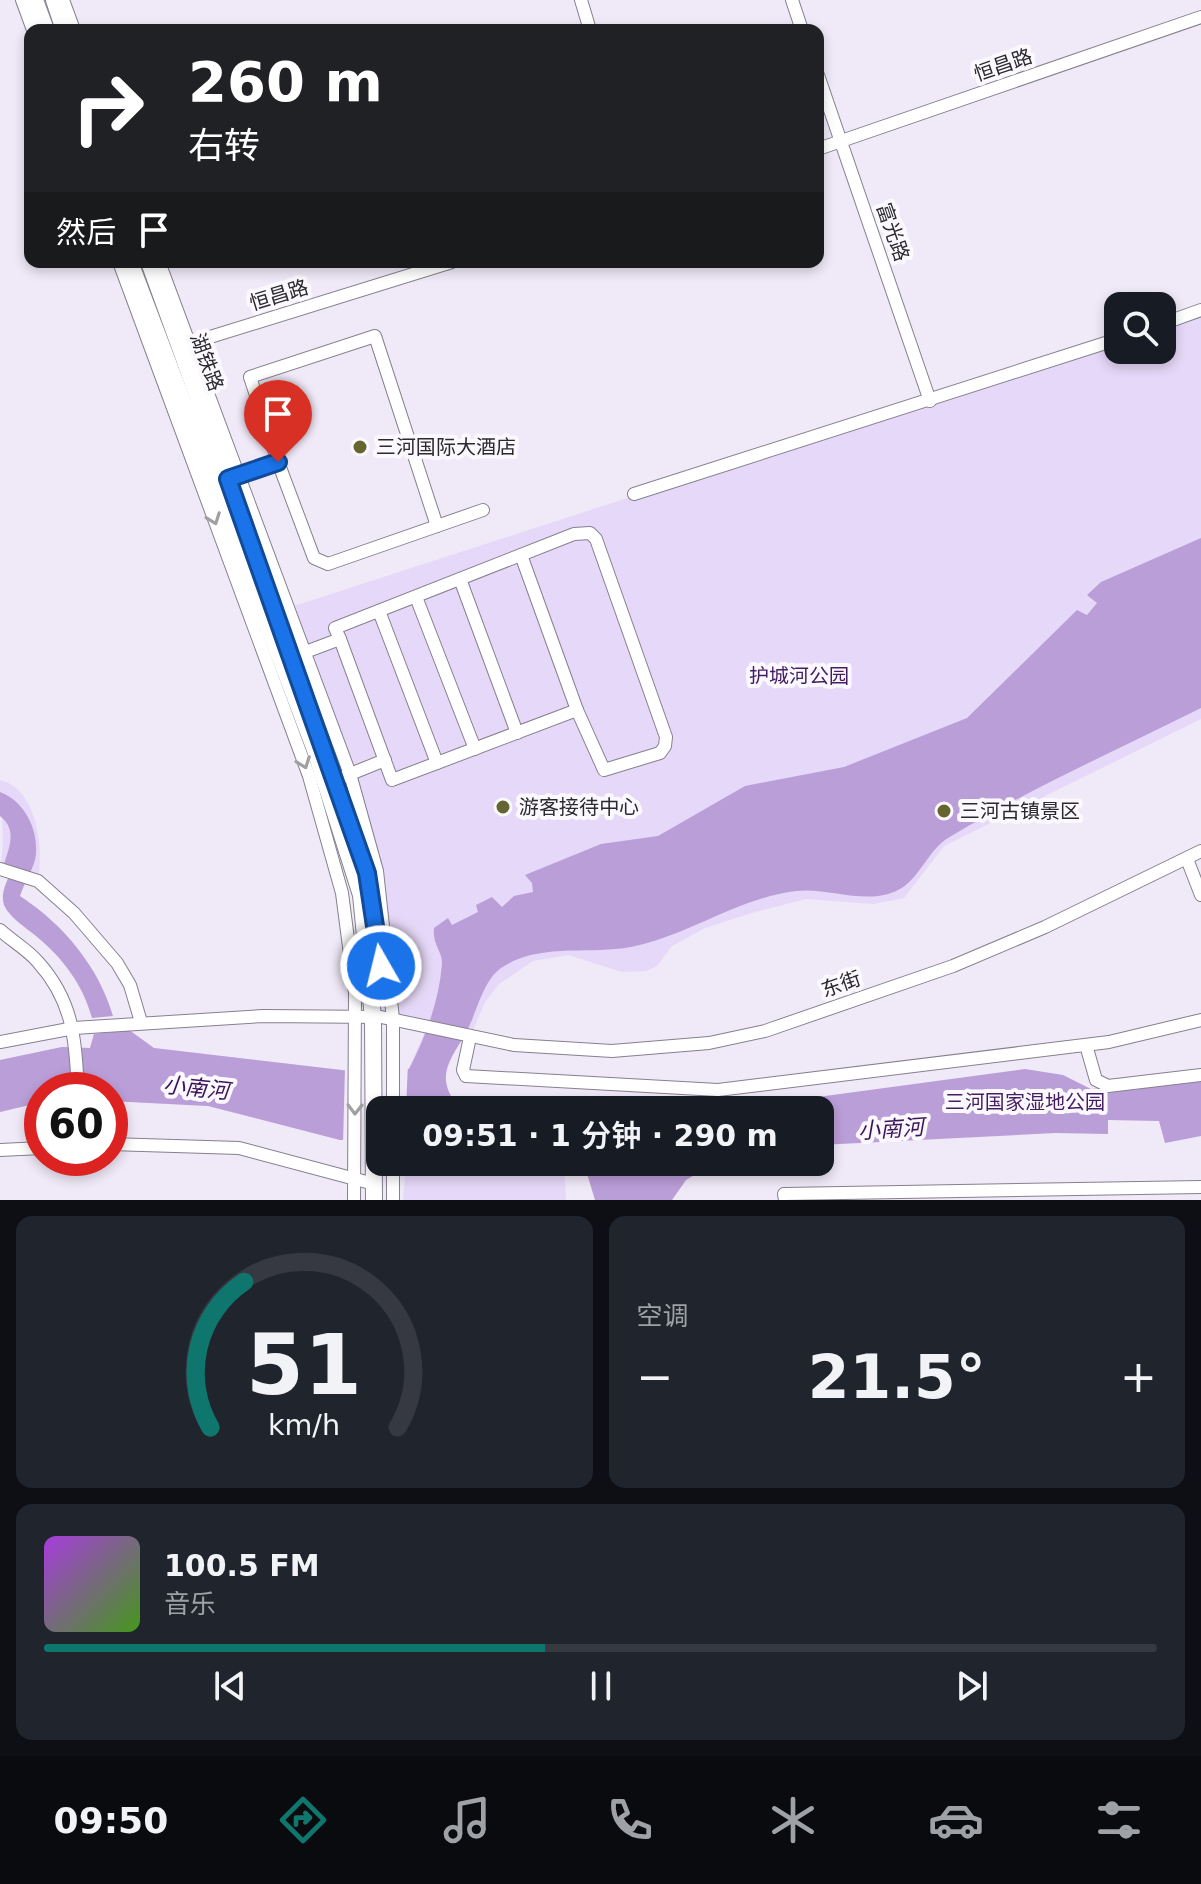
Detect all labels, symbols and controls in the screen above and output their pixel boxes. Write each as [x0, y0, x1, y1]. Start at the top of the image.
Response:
street label: 恒昌路 [971, 44, 1035, 86]
text: 260 m [188, 49, 383, 114]
icon: right [56, 56, 160, 160]
text: 右转 [188, 125, 260, 166]
street label: 富光路 [872, 200, 914, 264]
icon: arrive [132, 208, 176, 252]
text: 然后 [56, 215, 116, 250]
street label: 恒昌路 [247, 275, 311, 315]
map controls [1104, 292, 1176, 364]
button: search [1104, 292, 1176, 364]
street label: 湖铁路 [185, 330, 229, 394]
pin [244, 380, 312, 462]
icon: arrive [256, 392, 300, 436]
place label: 三河国际大酒店 [376, 435, 516, 459]
marker: 三河国际大酒店 [351, 438, 369, 456]
one-way arrow [204, 511, 221, 525]
park label: 护城河公园 [749, 664, 849, 688]
one-way arrow [294, 755, 311, 769]
place label: 游客接待中心 [519, 795, 639, 819]
marker: 游客接待中心 [494, 798, 512, 816]
place label: 三河古镇景区 [960, 799, 1080, 823]
marker: 三河古镇景区 [935, 802, 953, 820]
position arrow [339, 924, 423, 1008]
street label: 东街 [818, 966, 864, 1002]
speed limit sign: 60 [24, 1072, 128, 1176]
water label: 小南河 [162, 1072, 234, 1104]
park label: 三河国家湿地公园 [945, 1090, 1105, 1114]
one-way arrow [346, 1103, 364, 1116]
water label: 小南河 [857, 1114, 929, 1144]
text: 09:51 · 1 分钟 · 290 m [422, 1118, 778, 1153]
text: 空调 [637, 1301, 689, 1331]
text: 51 [246, 1317, 362, 1414]
text: 21.5° [808, 1342, 986, 1412]
text: − [637, 1351, 673, 1402]
text: + [1120, 1351, 1157, 1402]
text: km/h [268, 1408, 340, 1442]
text: 100.5 FM [164, 1548, 320, 1583]
text: 音乐 [164, 1589, 216, 1619]
icon: previous [208, 1664, 252, 1708]
icon: pause [579, 1664, 623, 1708]
icon: next [950, 1664, 994, 1708]
icon: directions [275, 1792, 331, 1848]
icon: music [439, 1792, 495, 1848]
icon: phone [602, 1792, 658, 1848]
icon: climate [765, 1792, 821, 1848]
icon: car [928, 1792, 984, 1848]
icon: filters [1091, 1792, 1147, 1848]
text: 09:50 [54, 1800, 168, 1841]

